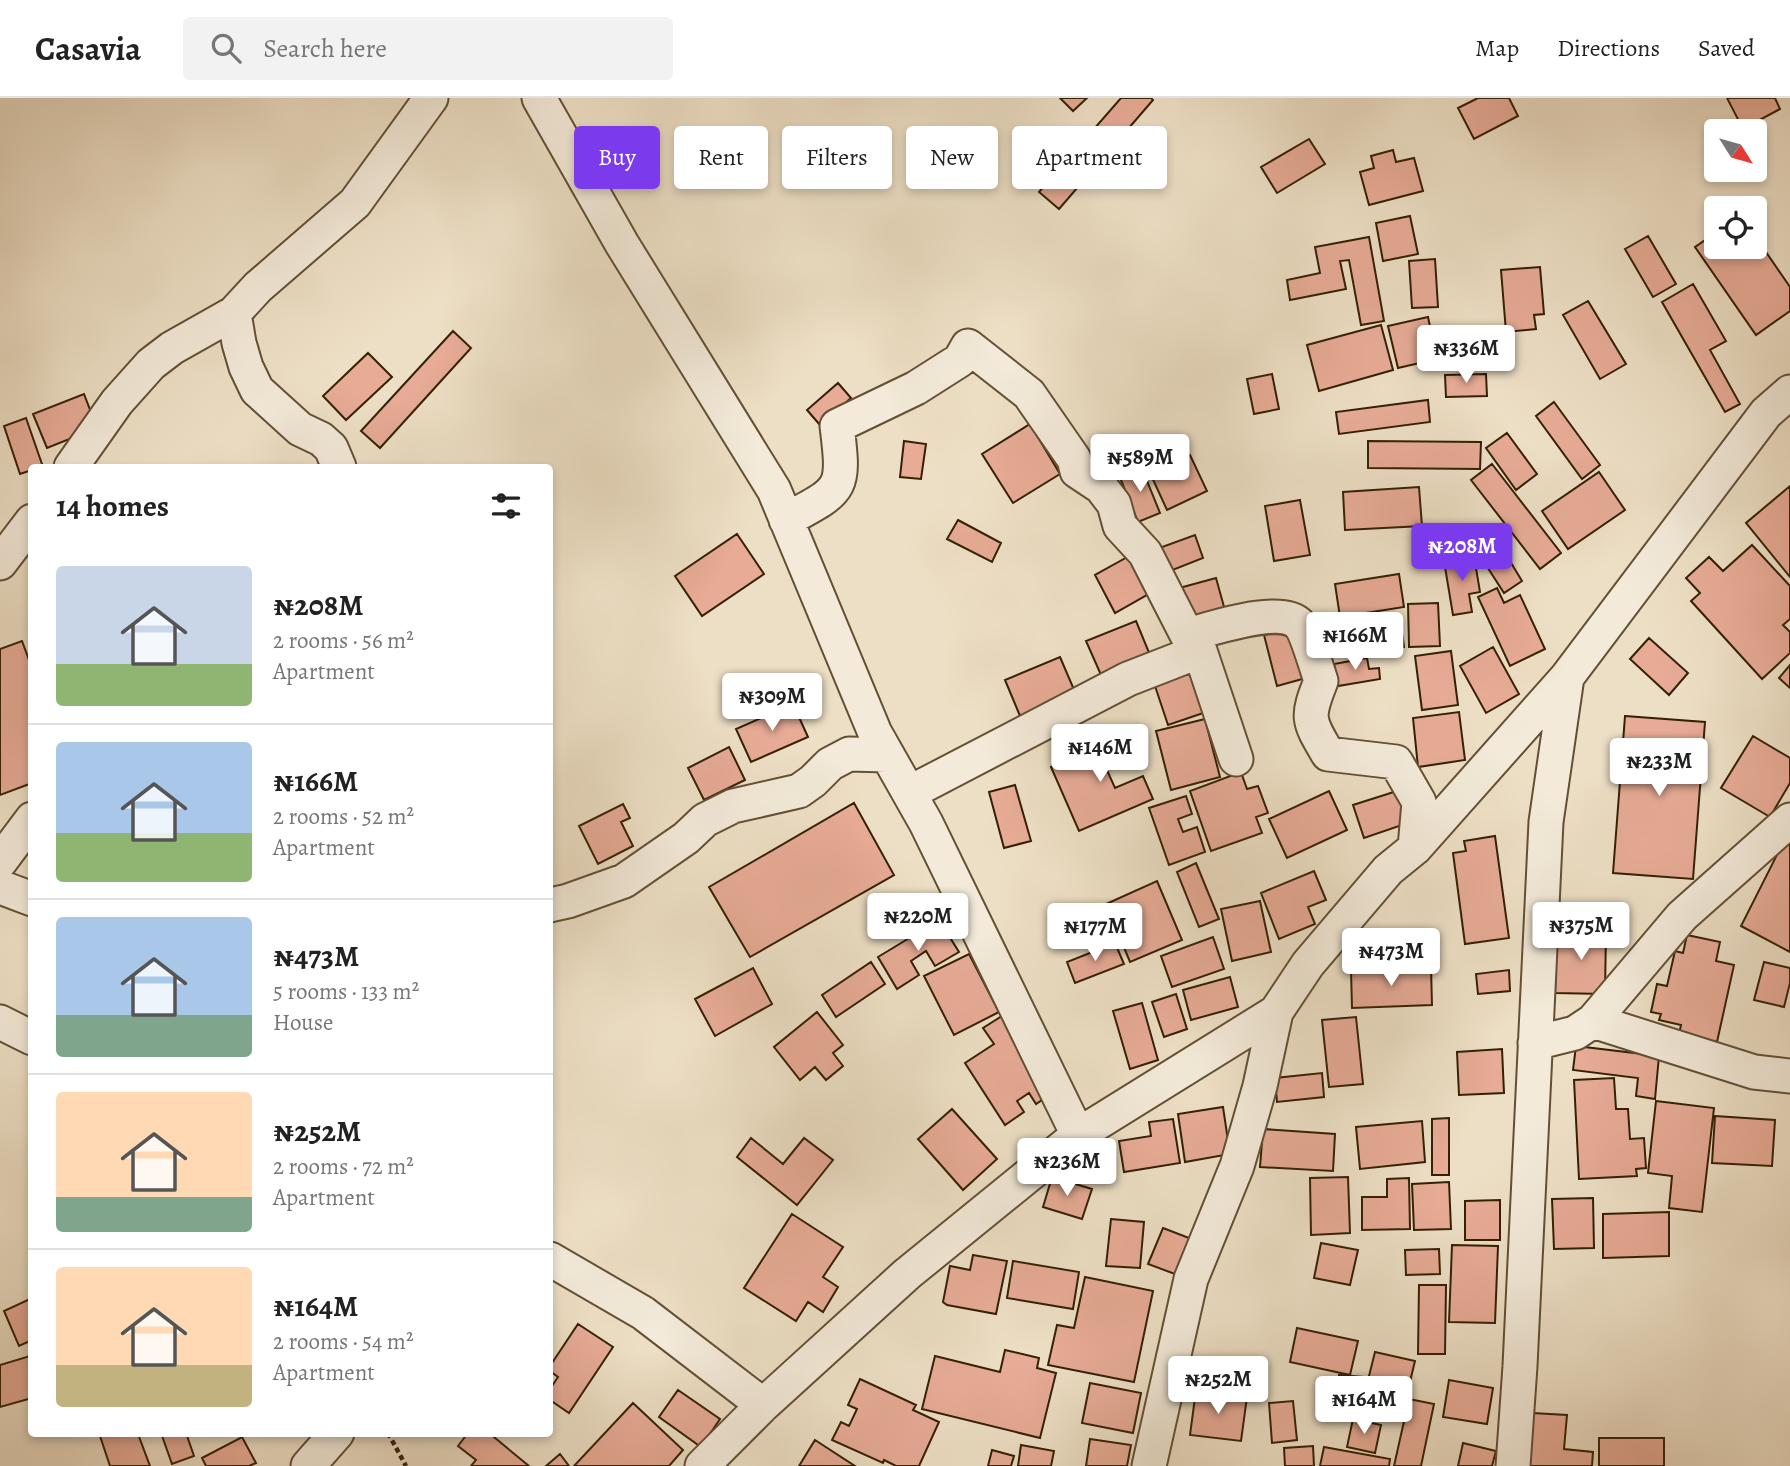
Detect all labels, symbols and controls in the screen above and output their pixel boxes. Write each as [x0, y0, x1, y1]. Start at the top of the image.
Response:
search box [183, 17, 673, 80]
text: Casavia [35, 26, 141, 71]
icon: search [207, 29, 245, 67]
text: Search here [263, 31, 387, 66]
text: Map [1475, 32, 1519, 64]
text: Directions [1557, 32, 1660, 64]
text: Saved [1698, 32, 1755, 64]
north arrow [1704, 119, 1768, 182]
map controls [1704, 119, 1767, 259]
chip: Buy [574, 126, 660, 189]
chip: Rent [674, 126, 768, 189]
chip: Filters [782, 126, 892, 189]
chip: New [906, 126, 998, 189]
chip: Apartment [1012, 126, 1167, 189]
button: locate [1704, 196, 1767, 259]
pin: ₦336M [1417, 326, 1515, 385]
text: ₦336M [1433, 332, 1499, 363]
pin: ₦589M [1091, 434, 1189, 494]
text: ₦589M [1106, 441, 1174, 472]
text: 14 homes [56, 486, 169, 526]
icon: filters [487, 487, 525, 525]
pin: ₦208M [1413, 524, 1511, 583]
text: ₦208M [1427, 530, 1497, 561]
text: ₦208M [273, 585, 363, 625]
icon: home [112, 594, 196, 678]
pin: ₦166M [1306, 612, 1404, 672]
text: ₦166M [1322, 619, 1388, 650]
text: 2 rooms · 56 m² [273, 625, 414, 656]
text: Apartment [273, 656, 375, 687]
pin: ₦309M [723, 674, 821, 733]
text: ₦309M [738, 680, 806, 711]
pin: ₦146M [1051, 724, 1149, 784]
text: ₦146M [1067, 731, 1133, 762]
pin: ₦233M [1610, 738, 1708, 798]
text: ₦233M [1626, 745, 1692, 776]
text: ₦166M [273, 761, 358, 801]
icon: home [112, 770, 196, 854]
text: 2 rooms · 52 m² [273, 801, 414, 832]
text: Apartment [273, 832, 375, 863]
pin: ₦220M [869, 894, 967, 953]
text: ₦220M [883, 900, 953, 931]
pin: ₦375M [1532, 902, 1630, 962]
pin: ₦177M [1046, 904, 1144, 963]
text: ₦375M [1548, 909, 1614, 940]
text: ₦177M [1063, 910, 1127, 941]
pin: ₦473M [1342, 928, 1440, 988]
text: ₦473M [1358, 935, 1424, 966]
text: ₦473M [273, 936, 359, 976]
icon: home [112, 945, 196, 1029]
text: 5 rooms · 133 m² [273, 976, 419, 1007]
text: House [273, 1007, 333, 1038]
text: ₦252M [273, 1111, 361, 1151]
icon: home [112, 1120, 196, 1204]
pin: ₦236M [1018, 1138, 1116, 1198]
text: ₦236M [1033, 1145, 1101, 1176]
text: 2 rooms · 72 m² [273, 1151, 414, 1182]
text: Apartment [273, 1182, 375, 1213]
text: ₦164M [273, 1286, 358, 1326]
icon: home [112, 1295, 196, 1379]
text: 2 rooms · 54 m² [273, 1326, 414, 1357]
pin: ₦252M [1169, 1356, 1267, 1416]
text: Apartment [273, 1357, 375, 1388]
text: ₦252M [1184, 1363, 1252, 1394]
pin: ₦164M [1315, 1376, 1413, 1436]
text: ₦164M [1331, 1383, 1397, 1414]

